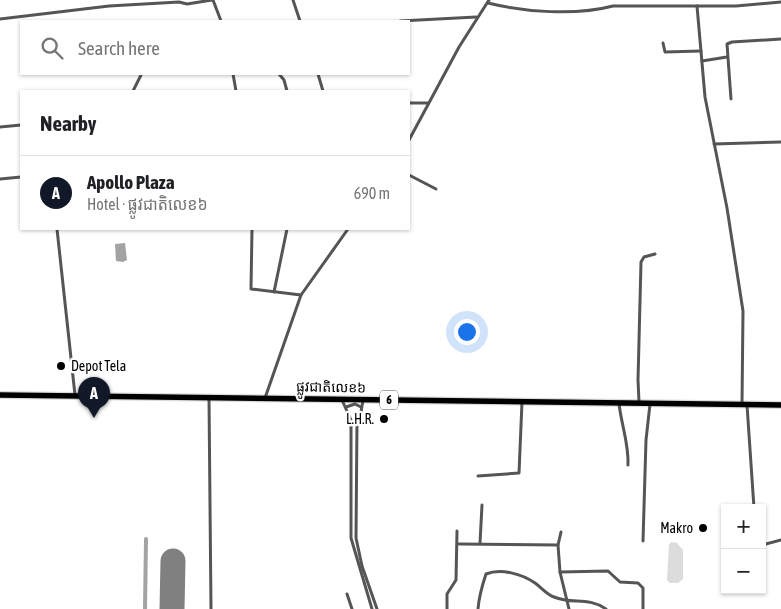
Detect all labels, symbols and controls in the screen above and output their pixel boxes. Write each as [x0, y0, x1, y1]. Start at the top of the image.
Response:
search box [20, 20, 410, 75]
icon: search [38, 34, 66, 62]
text: Search here [78, 37, 160, 59]
text: Nearby [40, 111, 96, 135]
text: Apollo Plaza [87, 171, 175, 193]
text: A [52, 184, 60, 202]
text: 690 m [354, 184, 390, 202]
text: Hotel · ផ្លូវជាតិលេខ៦ [87, 195, 208, 213]
your location [454, 319, 480, 345]
place label: Depot Tela [71, 358, 126, 374]
marker: Depot Tela [55, 360, 67, 372]
pin: A [78, 377, 110, 418]
street label: ផ្លូវជាតិលេខ៦ [296, 378, 366, 400]
road number: 6 [380, 390, 398, 410]
place label: L.H.R. [346, 411, 374, 427]
marker: L.H.R. [378, 413, 390, 425]
map controls [721, 504, 766, 594]
button: + [721, 504, 766, 549]
place label: Makro [660, 520, 693, 536]
marker: Makro [697, 522, 709, 534]
button: − [721, 549, 766, 594]

